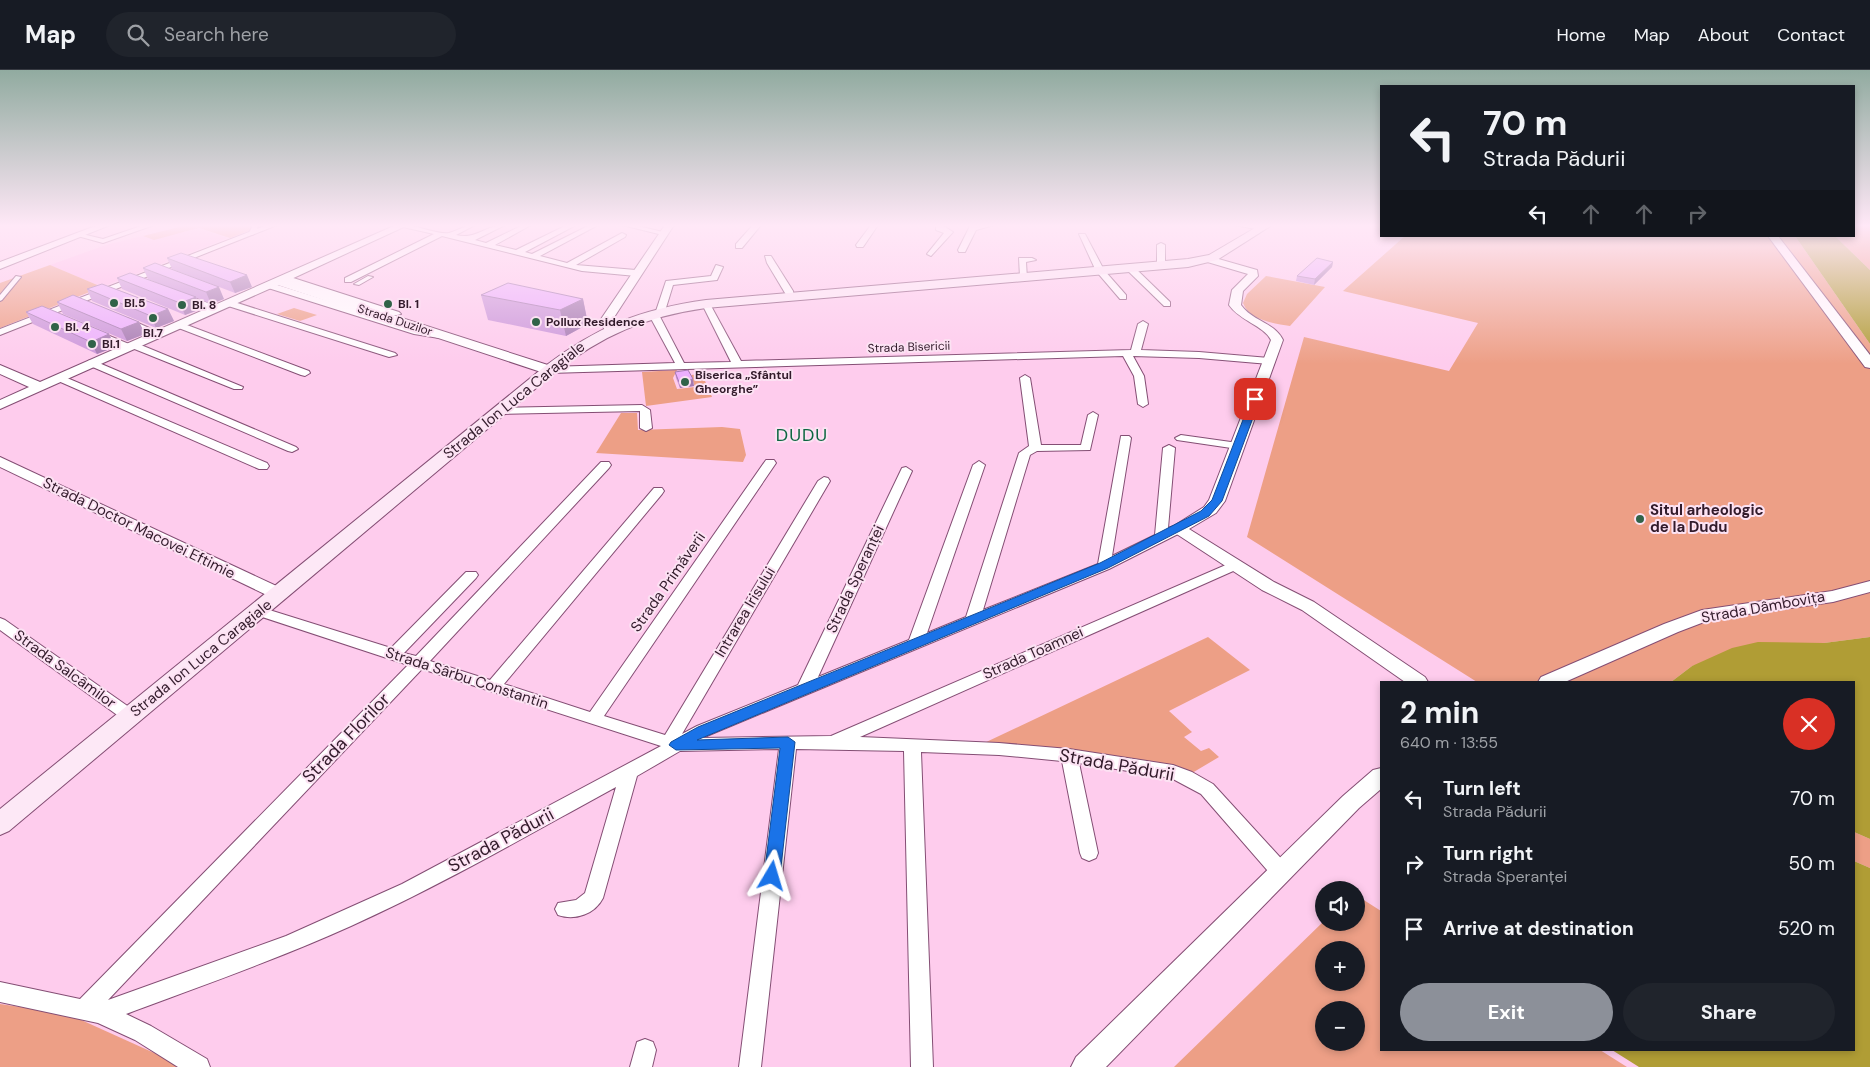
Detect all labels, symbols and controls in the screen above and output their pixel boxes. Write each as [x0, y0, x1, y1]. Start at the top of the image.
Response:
search box [106, 12, 456, 57]
text: Map [25, 19, 76, 50]
icon: search [124, 21, 152, 49]
text: Search here [164, 22, 269, 47]
text: Home [1556, 23, 1606, 47]
text: Map [1634, 23, 1670, 47]
text: About [1698, 23, 1749, 47]
text: Contact [1777, 23, 1845, 47]
text: 70 m [1483, 100, 1567, 146]
icon: left [1400, 105, 1465, 170]
text: Strada Pădurii [1483, 144, 1625, 173]
icon: left [1524, 200, 1552, 228]
icon: ahead [1577, 200, 1605, 228]
icon: ahead [1630, 200, 1658, 228]
icon: right [1683, 200, 1711, 228]
place label: Bl.5 [124, 295, 145, 311]
place label: Bl. 1 [398, 296, 419, 312]
marker: Bl.5 [108, 297, 120, 309]
place label: Bl. 8 [192, 297, 216, 313]
marker: Bl. 1 [382, 298, 394, 310]
marker: Bl. 8 [176, 299, 188, 311]
street label: Strada Duzilor [356, 300, 435, 340]
marker: Bl.7 [147, 312, 159, 324]
place label: Pollux Residence [546, 314, 645, 330]
marker: Pollux Residence [530, 316, 542, 328]
place label: Bl. 4 [65, 319, 90, 335]
marker: Bl. 4 [49, 321, 61, 333]
place label: Bl.7 [143, 325, 164, 341]
place label: Bl.1 [102, 336, 120, 352]
street label: Strada Ion Luca Caragiale [439, 337, 589, 463]
marker: Bl.1 [86, 338, 98, 350]
street label: Strada Bisericii [867, 338, 951, 356]
place label: Biserica „Sfântul Gheorghe” [695, 367, 792, 397]
marker: Biserica „Sfântul Gheorghe” [679, 376, 691, 388]
pin [1234, 378, 1276, 420]
icon: arrive [1241, 385, 1269, 413]
district label: DUDU [776, 423, 828, 447]
street label: Strada Doctor Macovei Eftimie [40, 473, 238, 583]
place label: Situl arheologic de la Dudu [1650, 500, 1764, 537]
marker: Situl arheologic de la Dudu [1634, 513, 1646, 525]
street label: Strada Speranței [821, 522, 889, 636]
street label: Strada Primăverii [626, 528, 710, 636]
street label: Intrarea Irisului [710, 563, 780, 661]
street label: Strada Dâmbovița [1700, 586, 1826, 628]
street label: Strada Ion Luca Caragiale [126, 595, 276, 721]
street label: Strada Toamnei [980, 622, 1086, 684]
street label: Strada Salcâmilor [10, 625, 120, 713]
street label: Strada Sârbu Constantin [383, 642, 551, 714]
street label: Strada Florilor [297, 688, 395, 788]
text: 2 min [1400, 693, 1479, 732]
button: close [1783, 698, 1835, 750]
text: 640 m · 13:55 [1400, 732, 1498, 753]
street label: Strada Pădurii [1058, 743, 1176, 787]
text: Turn left [1443, 776, 1521, 801]
icon: left [1400, 785, 1428, 813]
text: 70 m [1790, 786, 1835, 811]
text: Strada Pădurii [1443, 801, 1547, 822]
street label: Strada Pădurii [444, 802, 558, 878]
text: Turn right [1443, 841, 1533, 866]
position arrow [745, 849, 797, 901]
icon: right [1400, 850, 1428, 878]
text: 50 m [1788, 851, 1835, 876]
text: Strada Speranței [1443, 866, 1567, 887]
map controls [1315, 881, 1365, 1051]
button: sound [1315, 881, 1365, 931]
icon: arrive [1400, 915, 1428, 943]
text: Arrive at destination [1443, 916, 1634, 941]
text: 520 m [1778, 916, 1835, 941]
button: + [1315, 941, 1365, 991]
button: Exit [1400, 983, 1613, 1041]
button: Share [1623, 983, 1835, 1041]
button: − [1315, 1001, 1365, 1051]

